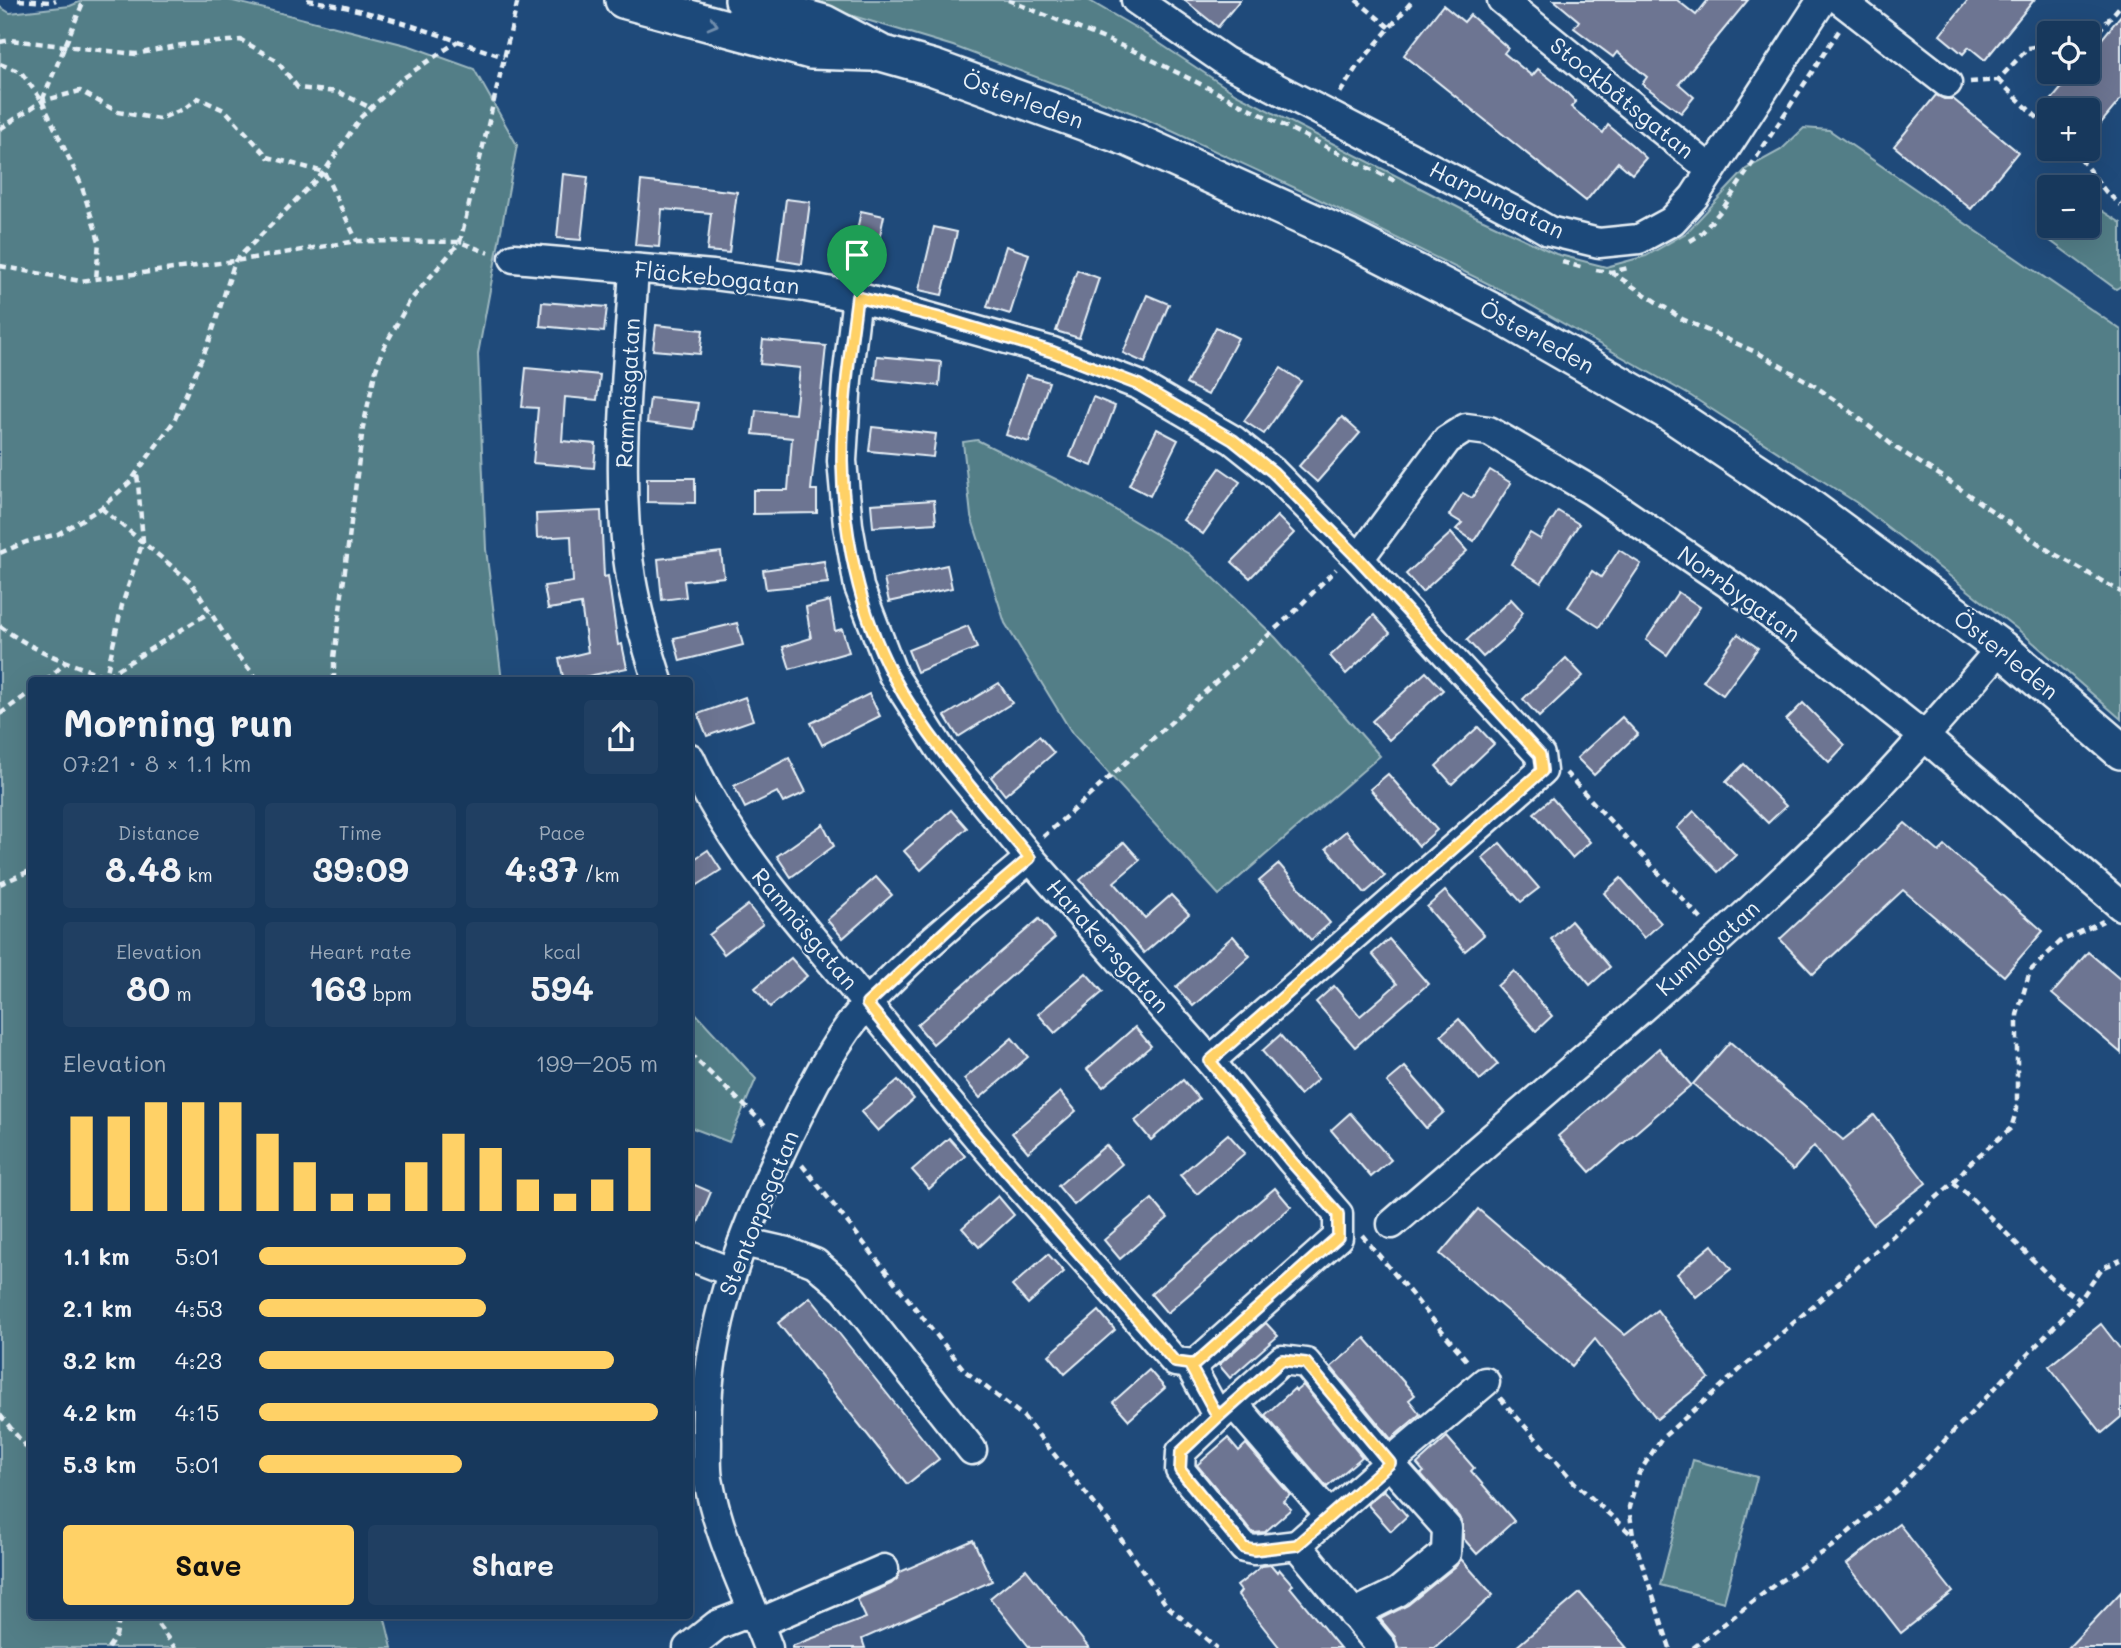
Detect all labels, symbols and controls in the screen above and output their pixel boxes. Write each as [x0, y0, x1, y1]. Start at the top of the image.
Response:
one-way arrow [706, 16, 718, 30]
map controls [2037, 21, 2100, 238]
button: locate [2037, 21, 2100, 84]
street label: Stockbåtsgatan [1544, 30, 1701, 165]
street label: Österleden [959, 63, 1088, 135]
button: + [2037, 98, 2100, 161]
street label: Harpungatan [1425, 153, 1570, 245]
button: − [2037, 175, 2100, 238]
pin [827, 225, 887, 297]
icon: arrive [838, 236, 876, 274]
street label: Fläckebogatan [633, 253, 801, 301]
street label: Österleden [1475, 292, 1600, 380]
street label: Ramnäsgatan [608, 317, 646, 469]
street label: Norrbygatan [1672, 538, 1807, 648]
street label: Österleden [1948, 603, 2065, 706]
text: Morning run [63, 697, 293, 747]
button: share [584, 700, 658, 774]
text: 07:21 · 8 × 1.1 km [63, 748, 251, 778]
text: Distance [118, 820, 200, 845]
text: Time [339, 820, 382, 845]
text: Pace [539, 820, 585, 845]
text: 8.48 [105, 845, 181, 891]
text: 39:09 [312, 845, 409, 891]
text: 4:37 [505, 845, 578, 891]
street label: Ramnäsgatan [746, 861, 866, 996]
text: km [181, 862, 213, 887]
text: /km [578, 862, 620, 887]
street label: Harakersgatan [1041, 872, 1177, 1019]
street label: Kumlagatan [1649, 893, 1766, 1002]
text: Elevation [116, 939, 201, 964]
text: Heart rate [309, 939, 412, 964]
text: kcal [543, 939, 581, 964]
text: 80 [126, 964, 170, 1010]
text: 163 [309, 964, 367, 1010]
text: 594 [530, 964, 594, 1010]
text: m [170, 981, 192, 1006]
text: bpm [367, 981, 412, 1006]
text: Elevation [63, 1048, 166, 1078]
text: 199–205 m [536, 1048, 658, 1078]
street label: Stentorpsgatan [711, 1126, 805, 1300]
text: 1.1 km [63, 1241, 129, 1271]
text: 5:01 [175, 1241, 220, 1271]
text: 2.1 km [63, 1293, 132, 1323]
text: 4:53 [175, 1293, 223, 1323]
text: 3.2 km [63, 1345, 136, 1375]
text: 4:23 [175, 1345, 222, 1375]
text: 4.2 km [63, 1397, 136, 1427]
text: 4:15 [175, 1397, 219, 1427]
text: 5.3 km [63, 1449, 136, 1479]
text: 5:01 [175, 1449, 220, 1479]
button: Save [63, 1525, 354, 1605]
button: Share [368, 1525, 658, 1605]

